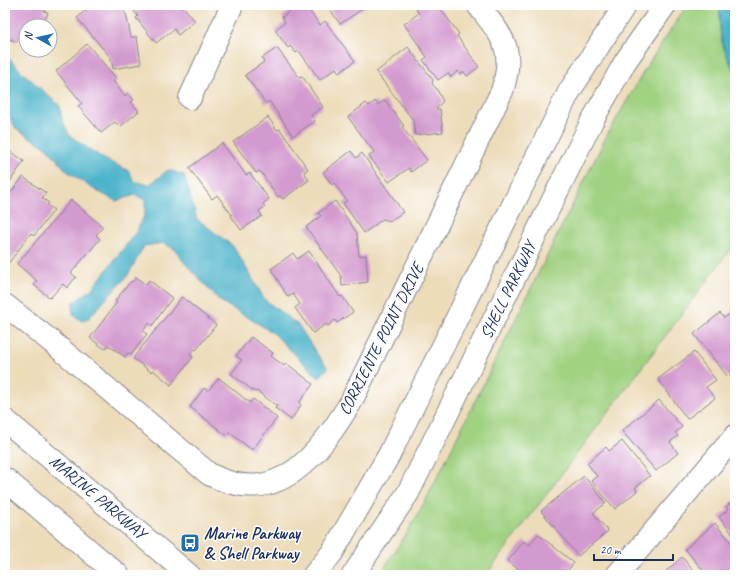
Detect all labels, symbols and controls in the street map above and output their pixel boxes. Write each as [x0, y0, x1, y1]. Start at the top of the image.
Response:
north arrow [18, 18, 58, 58]
text: N [21, 30, 36, 41]
street label: SHELL PARKWAY [475, 236, 542, 342]
street label: CORRIENTE POINT DRIVE [334, 257, 430, 418]
street label: MARINE PARKWAY [45, 450, 153, 545]
place label: Marine Parkway & Shell Parkway [204, 523, 302, 564]
bus stop icon: Marine Parkway & Shell Parkway [179, 532, 201, 554]
scale bar [594, 536, 673, 562]
text: 20 m [600, 542, 622, 558]

